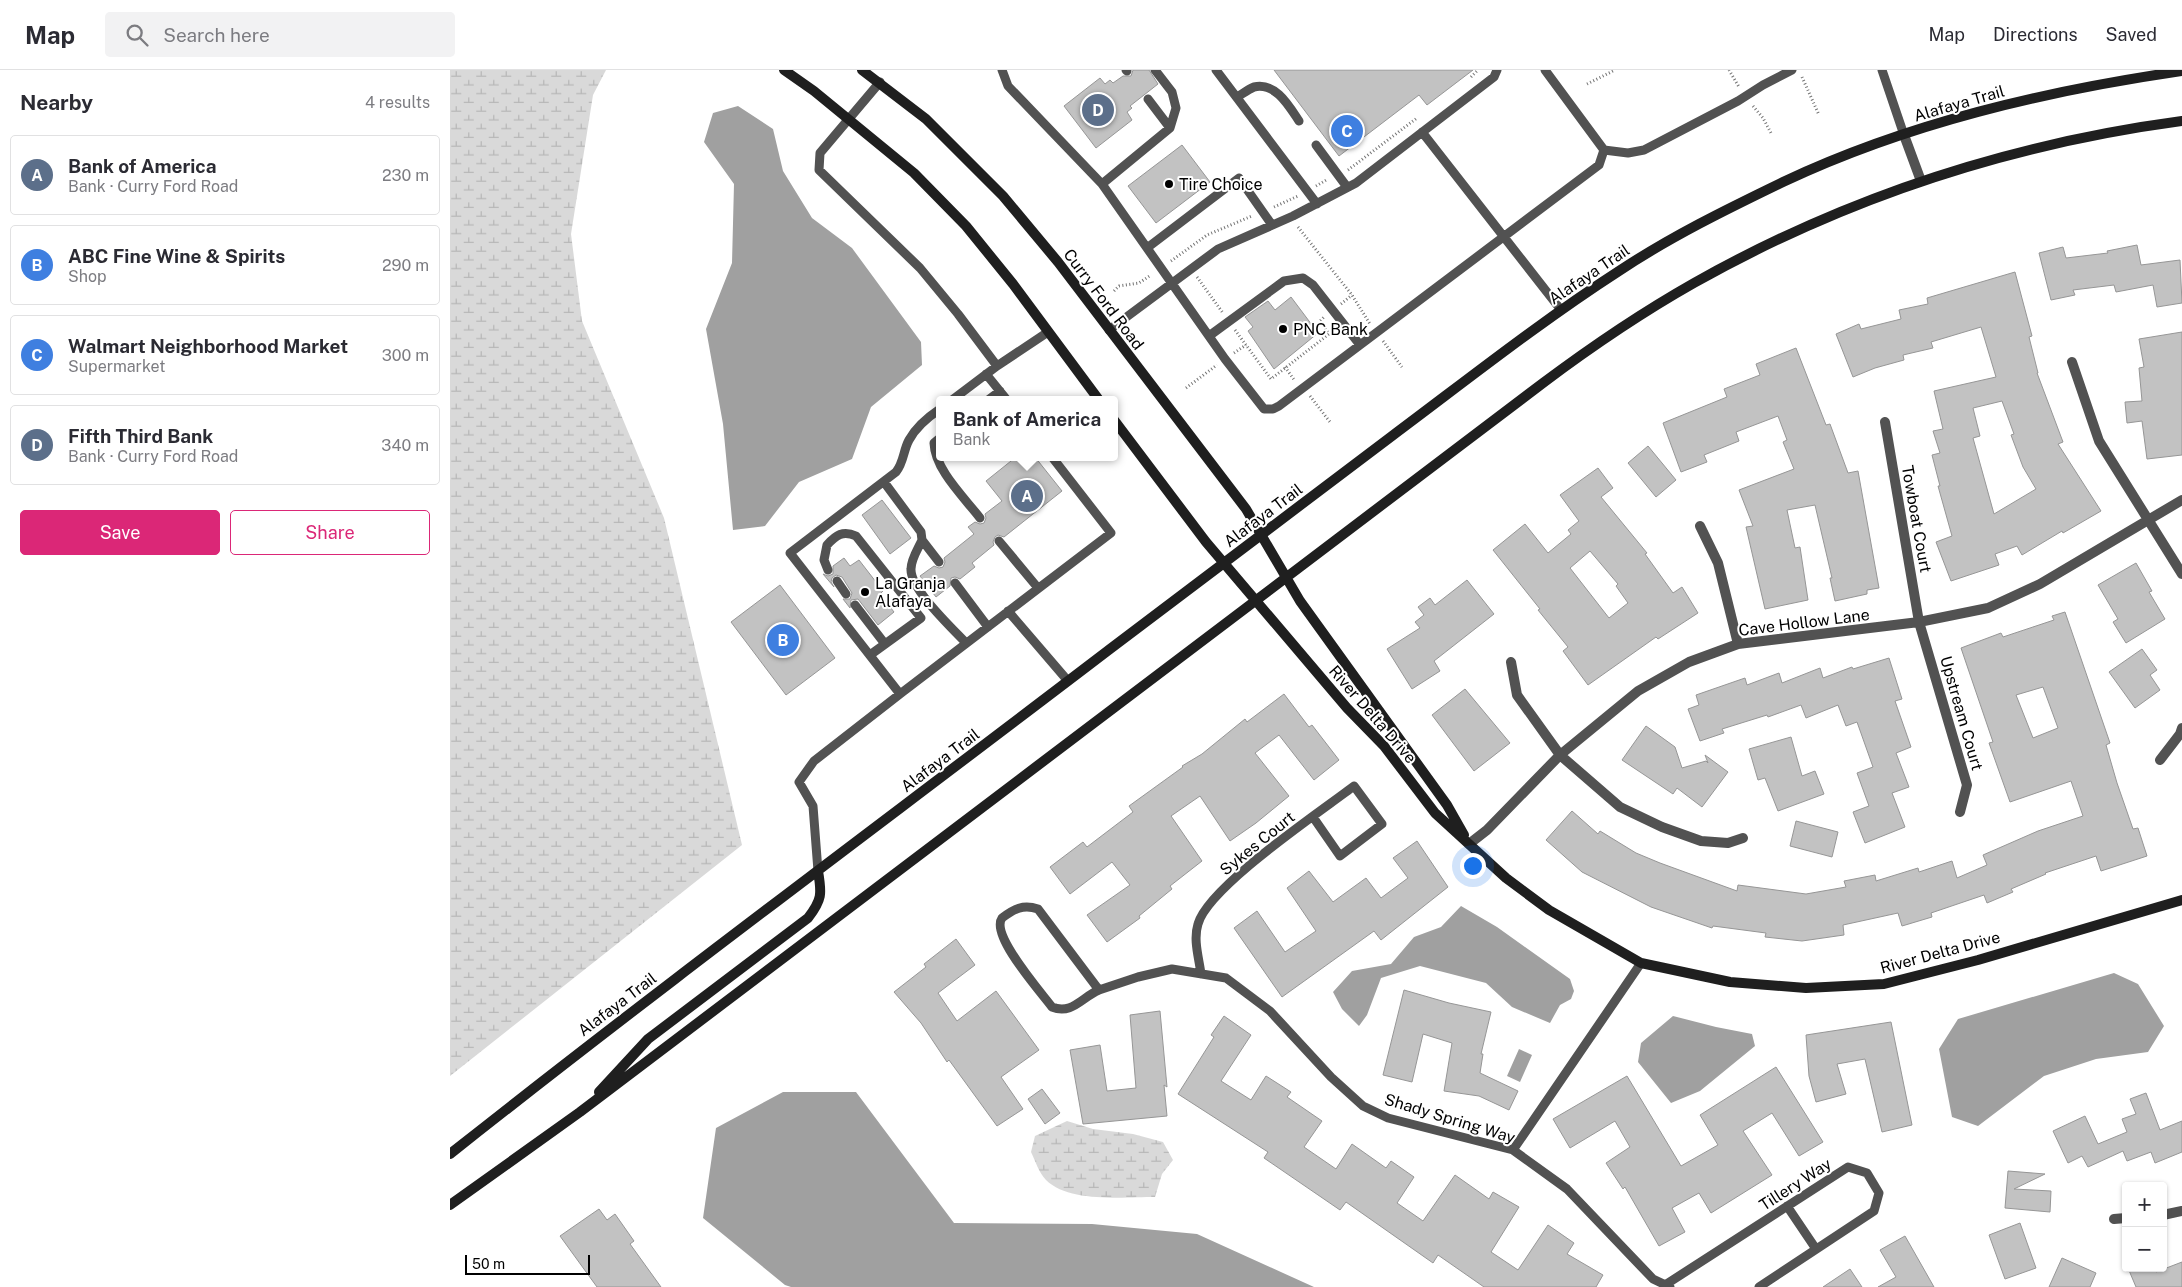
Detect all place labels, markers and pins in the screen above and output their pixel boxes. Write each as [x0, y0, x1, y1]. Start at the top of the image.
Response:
pin: D [1082, 91, 1114, 129]
pin: C [1331, 112, 1363, 150]
place label: Tire Choice [1179, 175, 1263, 194]
marker: Tire Choice [1163, 178, 1175, 190]
place label: PNC Bank [1293, 320, 1368, 339]
marker: PNC Bank [1277, 323, 1289, 335]
pin: A [1011, 477, 1043, 515]
place label: La Granja Alafaya [875, 574, 946, 611]
marker: La Granja Alafaya [859, 586, 871, 598]
pin: B [767, 621, 799, 659]

